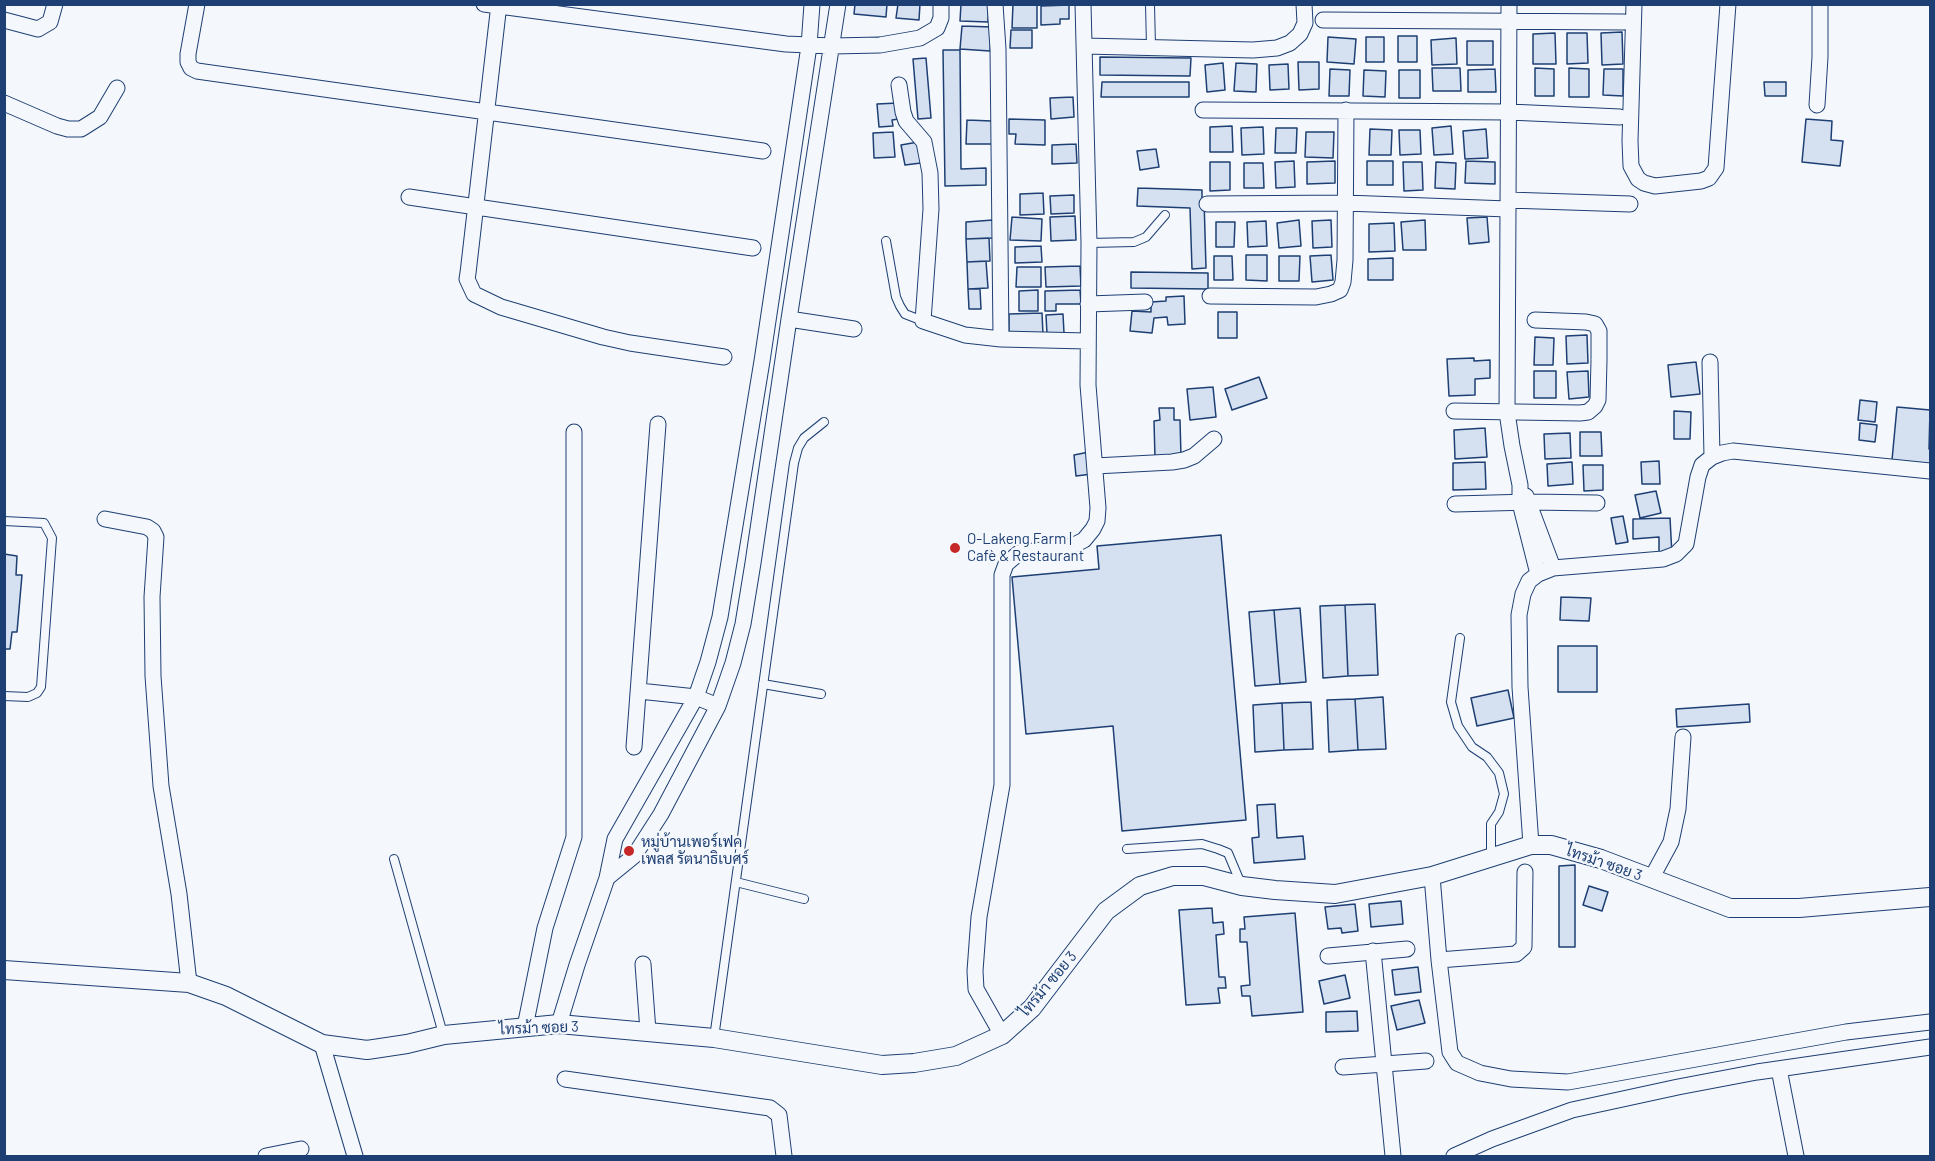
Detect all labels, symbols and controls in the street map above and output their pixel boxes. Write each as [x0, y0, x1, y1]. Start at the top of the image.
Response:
place label: O-Lakeng Farm | Cafè & Restaurant [967, 530, 1084, 565]
marker: O-Lakeng Farm | Cafè & Restaurant [948, 541, 962, 555]
place label: หมู่บ้านเพอร์เฟค เพลส รัตนาธิเบศร์ [641, 833, 749, 868]
street label: ไทรม้า ซอย 3 [1563, 842, 1645, 884]
marker: หมู่บ้านเพอร์เฟค เพลส รัตนาธิเบศร์ [622, 844, 636, 858]
street label: ไทรม้า ซอย 3 [1015, 948, 1081, 1020]
street label: ไทรม้า ซอย 3 [499, 1018, 579, 1038]

